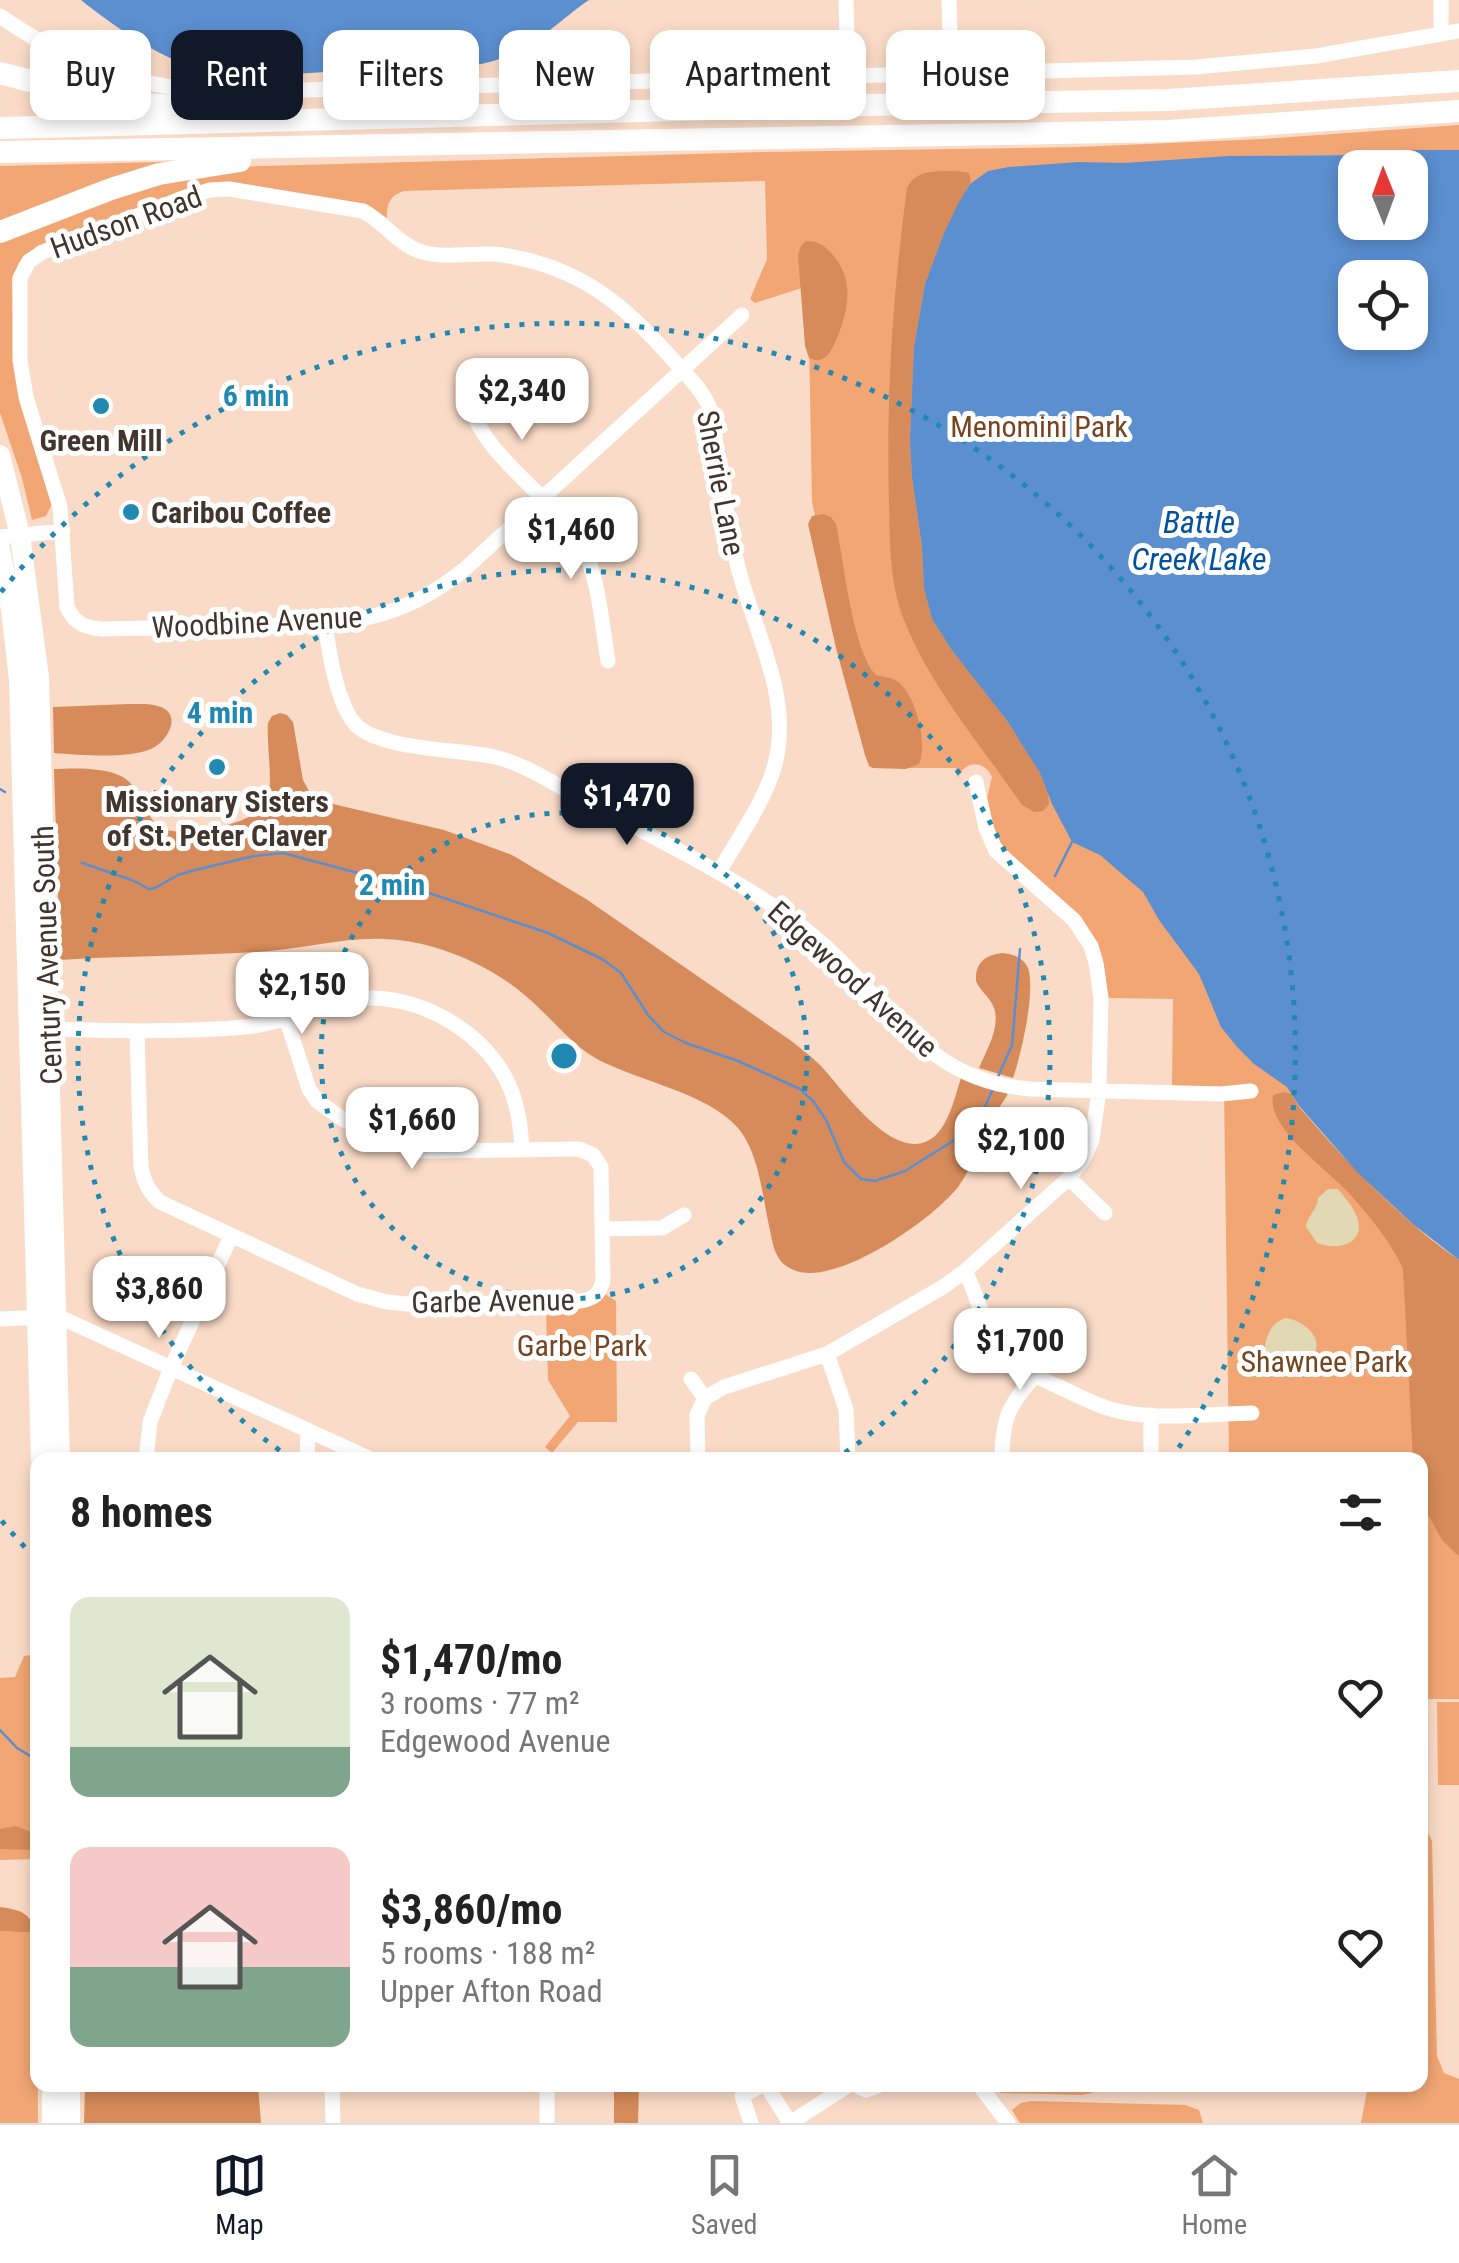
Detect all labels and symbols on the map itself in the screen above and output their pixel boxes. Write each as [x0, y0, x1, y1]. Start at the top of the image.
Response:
north arrow [1338, 150, 1428, 240]
street label: Hudson Road [46, 178, 206, 266]
pin: $2,340 [441, 358, 603, 443]
text: 6 min [223, 378, 289, 413]
marker: Green Mill [90, 395, 112, 417]
street label: Sherrie Lane [690, 407, 752, 559]
park label: Menomini Park [950, 409, 1128, 444]
place label: Green Mill [39, 423, 163, 458]
place label: Caribou Coffee [151, 495, 331, 530]
pin: $1,460 [490, 497, 652, 582]
marker: Caribou Coffee [120, 501, 142, 523]
water label: Battle Creek Lake [1132, 503, 1266, 578]
street label: Woodbine Avenue [151, 599, 363, 645]
text: 4 min [187, 695, 253, 730]
marker: Missionary Sisters of St. Peter Claver [206, 756, 228, 778]
pin: $1,470 [546, 763, 708, 848]
place label: Missionary Sisters of St. Peter Claver [105, 784, 329, 853]
street label: Century Avenue South [25, 825, 69, 1085]
text: 2 min [359, 867, 425, 902]
street label: Edgewood Avenue [761, 894, 945, 1064]
pin: $2,150 [221, 952, 383, 1037]
centre of rings [546, 1038, 582, 1074]
pin: $1,660 [331, 1087, 493, 1172]
pin: $2,100 [940, 1107, 1102, 1192]
pin: $3,860 [78, 1256, 240, 1341]
street label: Garbe Avenue [411, 1282, 575, 1320]
pin: $1,700 [939, 1308, 1101, 1393]
park label: Garbe Park [517, 1328, 648, 1363]
park label: Shawnee Park [1241, 1344, 1408, 1379]

